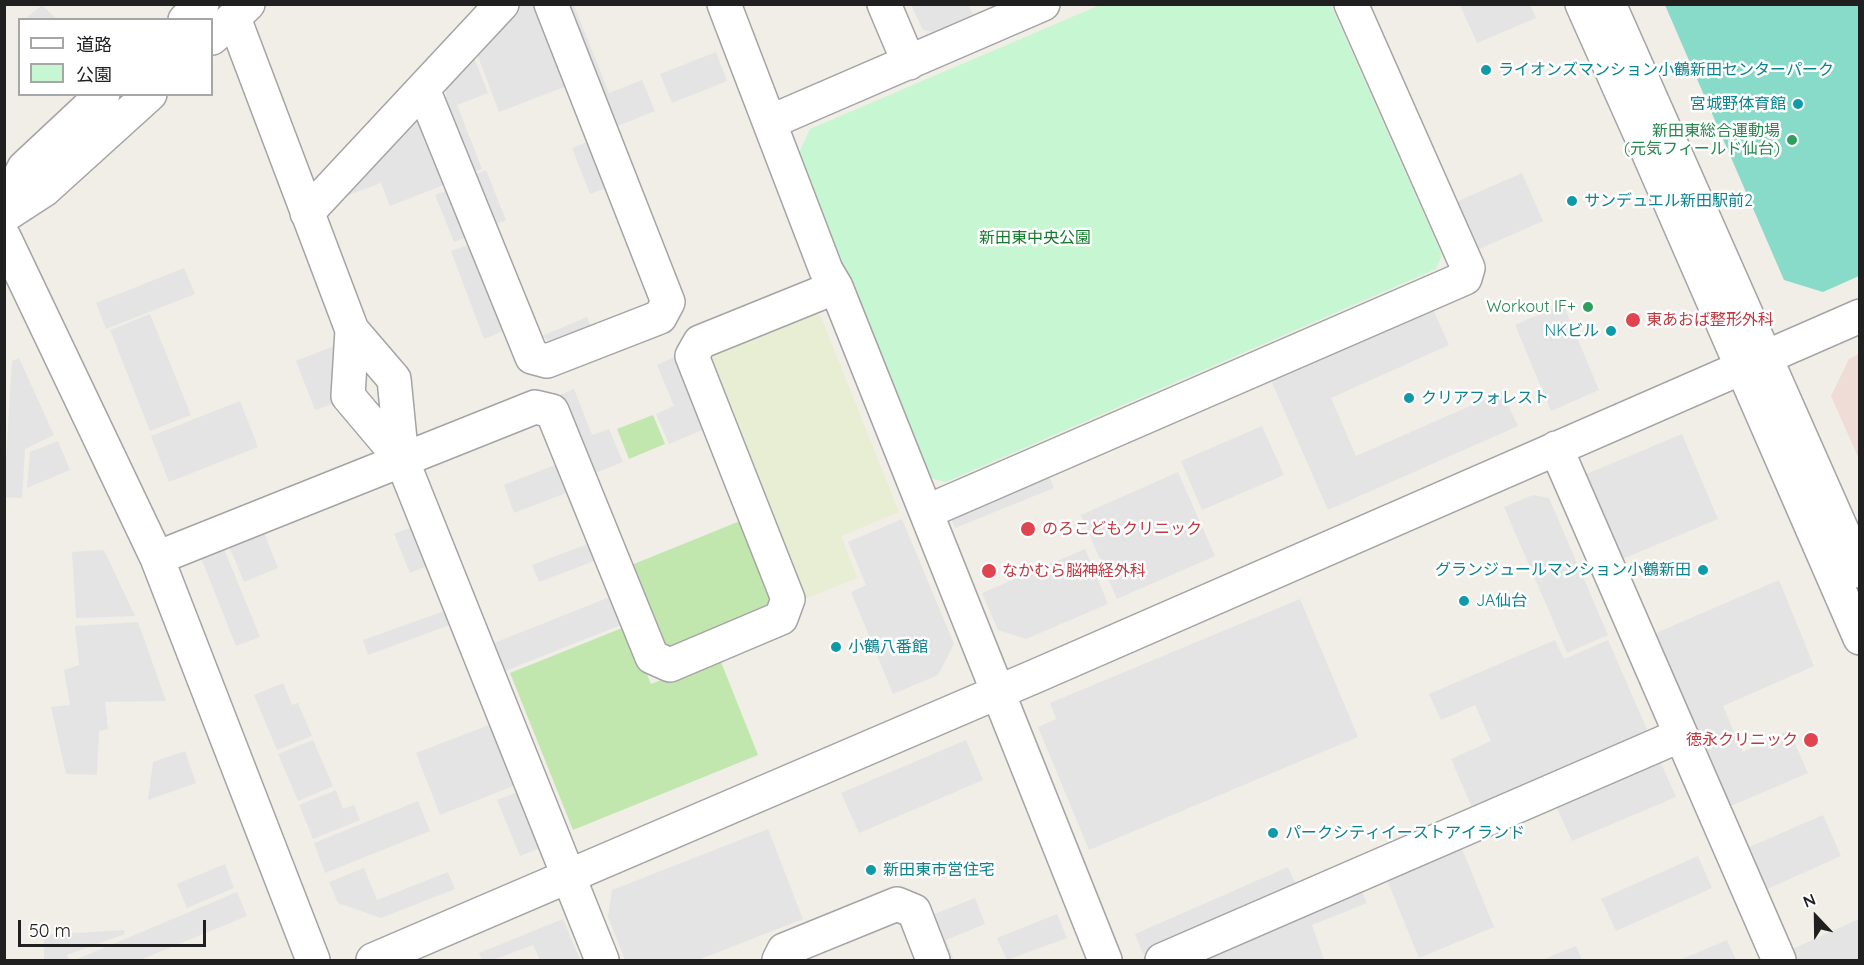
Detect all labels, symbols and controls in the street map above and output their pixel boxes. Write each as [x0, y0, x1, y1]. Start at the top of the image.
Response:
legend [18, 18, 213, 96]
text: 道路 [76, 33, 112, 56]
place label: ライオンズマンション小鶴新田センターパーク [1498, 60, 1834, 80]
text: 公園 [76, 63, 112, 86]
marker: ライオンズマンション小鶴新田センターパーク [1479, 63, 1493, 77]
place label: 宮城野体育館 [1690, 94, 1786, 114]
marker: 宮城野体育館 [1791, 97, 1805, 111]
place label: 新田東総合運動場 (元気フィールド仙台) [1624, 121, 1780, 159]
marker: 新田東総合運動場 (元気フィールド仙台) [1785, 133, 1799, 147]
place label: サンデュエル新田駅前2 [1584, 191, 1753, 211]
marker: サンデュエル新田駅前2 [1565, 194, 1579, 208]
park label: 新田東中央公園 [979, 228, 1091, 248]
place label: Workout IF+ [1486, 297, 1576, 317]
marker: Workout IF+ [1581, 300, 1595, 314]
place label: 東あおば整形外科 [1646, 310, 1774, 330]
marker: 東あおば整形外科 [1624, 311, 1642, 329]
place label: NKビル [1545, 321, 1599, 341]
marker: NKビル [1604, 324, 1618, 338]
place label: クリアフォレスト [1421, 388, 1549, 408]
marker: クリアフォレスト [1402, 391, 1416, 405]
place label: のろこどもクリニック [1042, 519, 1202, 539]
marker: のろこどもクリニック [1019, 520, 1037, 538]
place label: グランジュールマンション小鶴新田 [1435, 560, 1691, 580]
place label: なかむら脳神経外科 [1002, 561, 1146, 581]
marker: なかむら脳神経外科 [980, 562, 998, 580]
marker: グランジュールマンション小鶴新田 [1696, 563, 1710, 577]
place label: JA仙台 [1476, 591, 1527, 611]
marker: JA仙台 [1457, 594, 1471, 608]
place label: 小鶴八番館 [848, 637, 928, 657]
marker: 小鶴八番館 [829, 640, 843, 654]
place label: 徳永クリニック [1686, 730, 1798, 750]
marker: 徳永クリニック [1802, 731, 1820, 749]
place label: パークシティイーストアイランド [1285, 823, 1525, 843]
marker: パークシティイーストアイランド [1266, 826, 1280, 840]
place label: 新田東市営住宅 [883, 860, 995, 880]
marker: 新田東市営住宅 [864, 863, 878, 877]
north arrow [1786, 887, 1846, 947]
text: N [1800, 889, 1818, 912]
scale bar [21, 908, 208, 946]
text: 50 m [29, 919, 71, 942]

